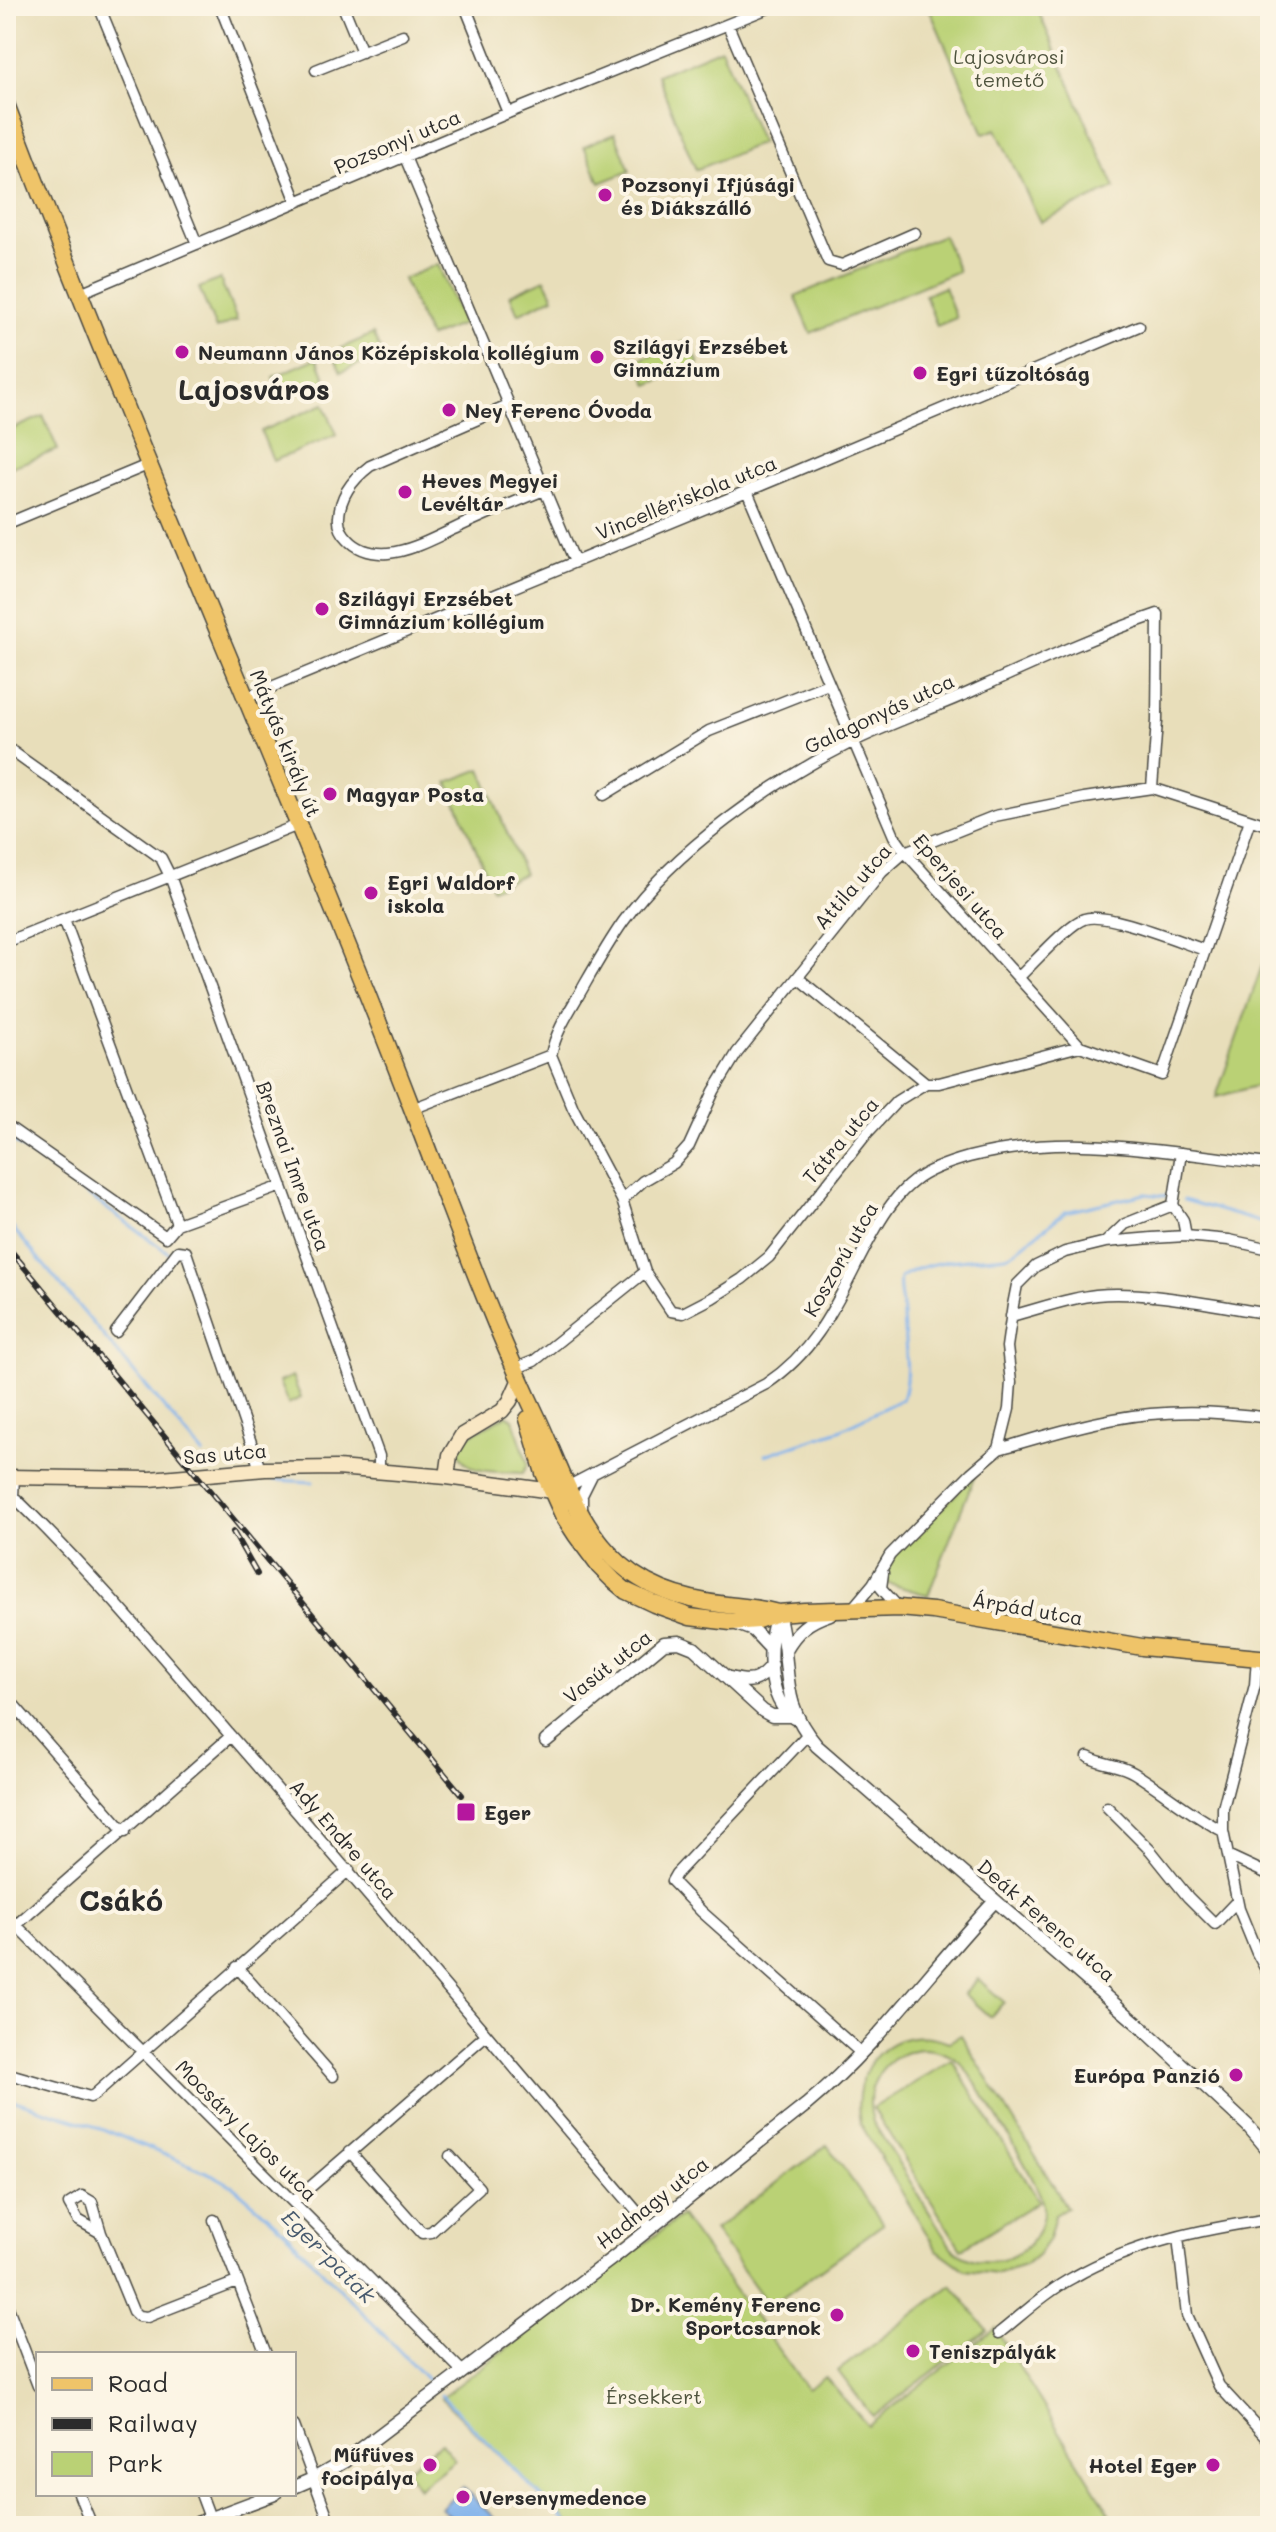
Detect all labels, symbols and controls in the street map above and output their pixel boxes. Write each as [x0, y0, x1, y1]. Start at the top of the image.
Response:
park label: Lajosvárosi temető [953, 43, 1065, 92]
street label: Pozsonyi utca [330, 103, 464, 179]
place label: Pozsonyi Ifjúsági és Diákszálló [621, 171, 795, 220]
marker: Pozsonyi Ifjúsági és Diákszálló [596, 186, 614, 204]
place label: Szilágyi Erzsébet Gimnázium [613, 333, 788, 382]
place label: Neumann János Középiskola kollégium [198, 339, 579, 365]
marker: Neumann János Középiskola kollégium [173, 343, 191, 361]
marker: Szilágyi Erzsébet Gimnázium [588, 348, 606, 366]
place label: Egri tűzoltóság [936, 360, 1090, 386]
marker: Egri tűzoltóság [911, 364, 929, 382]
district label: Lajosváros [178, 371, 330, 407]
place label: Ney Ferenc Óvoda [465, 397, 652, 423]
marker: Ney Ferenc Óvoda [440, 401, 458, 419]
street label: Vincellériskola utca [592, 449, 780, 545]
place label: Heves Megyei Levéltár [421, 467, 559, 516]
marker: Heves Megyei Levéltár [396, 483, 414, 501]
place label: Szilágyi Erzsébet Gimnázium kollégium [338, 585, 544, 634]
marker: Szilágyi Erzsébet Gimnázium kollégium [313, 600, 331, 618]
street label: Mátyás király út [245, 665, 327, 821]
street label: Galagonyás utca [800, 667, 958, 759]
place label: Magyar Posta [346, 781, 484, 807]
marker: Magyar Posta [321, 785, 339, 803]
street label: Eperjesi utca [908, 828, 1014, 944]
street label: Attila utca [808, 838, 896, 934]
place label: Egri Waldorf iskola [387, 869, 515, 918]
marker: Egri Waldorf iskola [362, 884, 380, 902]
street label: Breznai Imre utca [251, 1077, 337, 1255]
street label: Tátra utca [796, 1091, 884, 1189]
street label: Koszorú utca [797, 1197, 883, 1321]
street label: Sas utca [182, 1436, 268, 1470]
street label: Árpád utca [971, 1585, 1085, 1631]
street label: Vasút utca [558, 1623, 656, 1709]
street label: Ady Endre utca [285, 1773, 403, 1905]
place label: Eger [484, 1799, 531, 1825]
marker: Eger [455, 1801, 477, 1823]
street label: Deák Ferenc utca [973, 1853, 1121, 1987]
district label: Csákó [79, 1882, 163, 1918]
street label: Mocsáry Lajos utca [171, 2054, 323, 2206]
place label: Európa Panzió [1073, 2062, 1220, 2088]
marker: Európa Panzió [1227, 2066, 1245, 2084]
street label: Hadnagy utca [591, 2150, 713, 2254]
water label: Eger-patak [276, 2203, 383, 2310]
place label: Dr. Kemény Ferenc Sportcsarnok [630, 2291, 821, 2340]
marker: Dr. Kemény Ferenc Sportcsarnok [828, 2306, 846, 2324]
place label: Teniszpályák [929, 2338, 1057, 2364]
marker: Teniszpályák [904, 2342, 922, 2360]
legend [36, 2352, 296, 2496]
text: Road [108, 2367, 168, 2398]
park label: Érsekkert [606, 2383, 702, 2409]
text: Railway [108, 2407, 198, 2438]
place label: Műfüves focipálya [321, 2441, 414, 2490]
text: Park [108, 2447, 162, 2478]
place label: Hotel Eger [1088, 2452, 1197, 2478]
marker: Műfüves focipálya [421, 2456, 439, 2474]
marker: Hotel Eger [1204, 2456, 1222, 2474]
place label: Versenymedence [479, 2484, 647, 2510]
marker: Versenymedence [454, 2488, 472, 2506]

